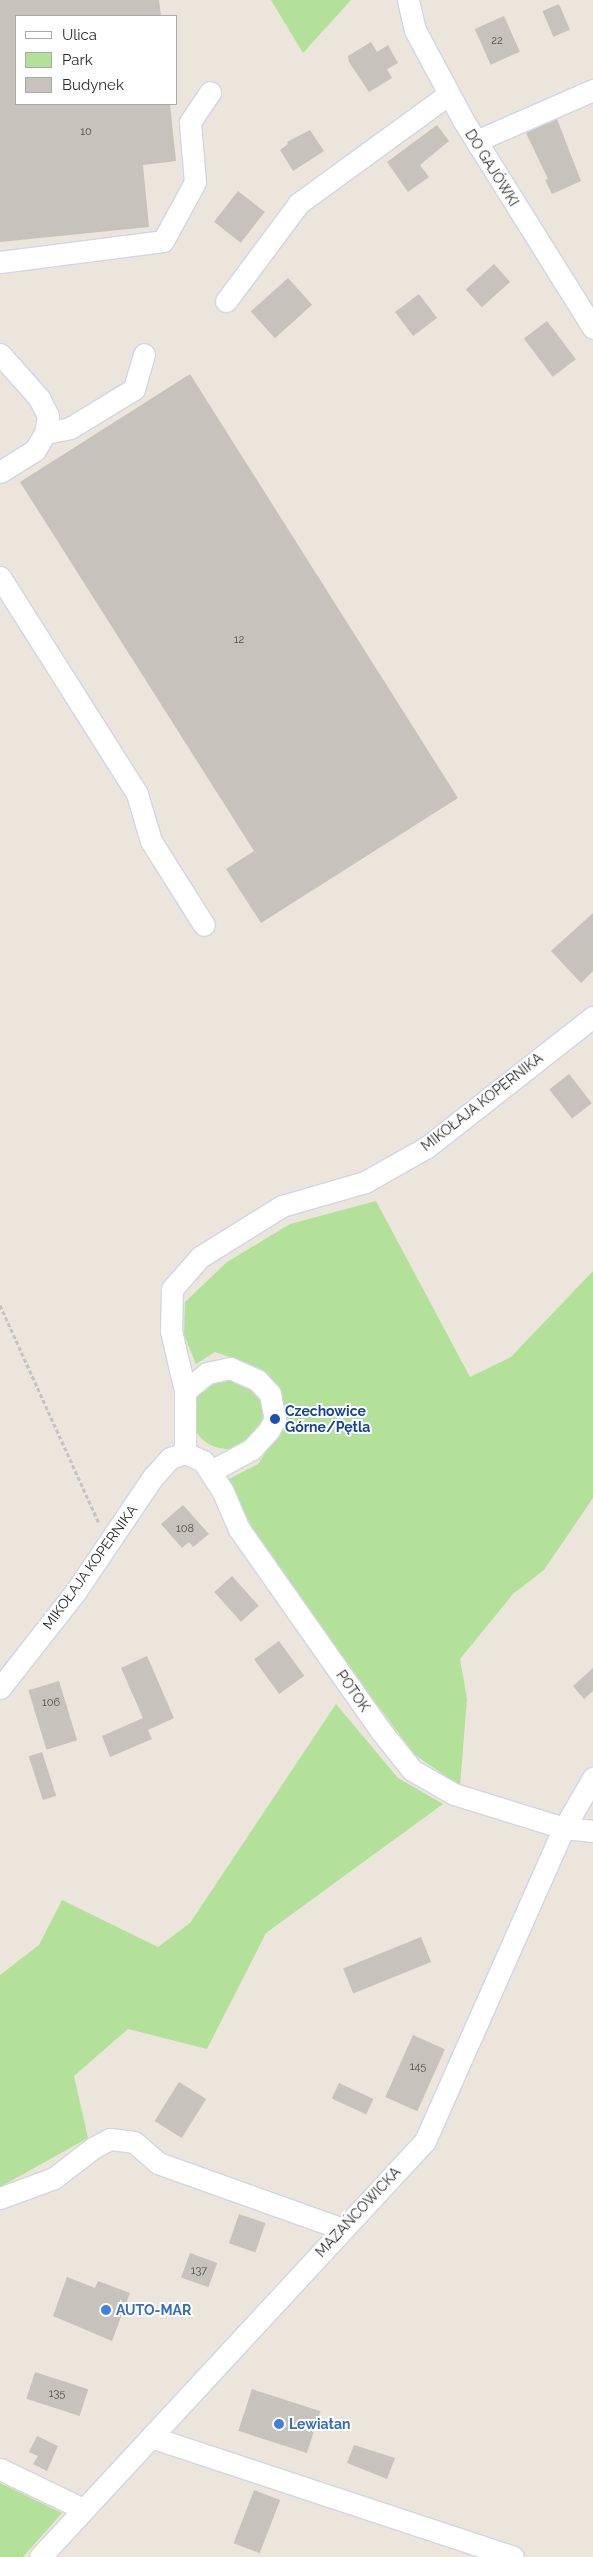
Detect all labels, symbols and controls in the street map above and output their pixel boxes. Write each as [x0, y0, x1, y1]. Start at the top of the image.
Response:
legend [15, 15, 178, 105]
text: Ulica [62, 26, 97, 44]
house number: 22 [491, 34, 503, 48]
text: Park [62, 51, 93, 69]
text: Budynek [62, 76, 124, 94]
house number: 10 [80, 125, 92, 139]
street label: DO GAJÓWKI [462, 126, 522, 210]
house number: 12 [234, 633, 244, 647]
street label: MIKOŁAJA KOPERNIKA [418, 1049, 546, 1155]
place label: Czechowice Górne/Pętla [285, 1403, 370, 1435]
marker: Czechowice Górne/Pętla [269, 1413, 281, 1425]
street label: MIKOŁAJA KOPERNIKA [39, 1501, 141, 1633]
house number: 108 [176, 1522, 194, 1536]
street label: POTOK [333, 1667, 373, 1715]
house number: 106 [42, 1696, 60, 1710]
house number: 145 [410, 2060, 426, 2074]
street label: MAZAŃCOWICKA [312, 2164, 404, 2260]
house number: 137 [191, 2264, 207, 2278]
place label: AUTO-MAR [116, 2302, 191, 2318]
marker: AUTO-MAR [100, 2304, 112, 2316]
house number: 135 [49, 2387, 65, 2401]
place label: Lewiatan [289, 2416, 350, 2432]
marker: Lewiatan [273, 2418, 285, 2430]

